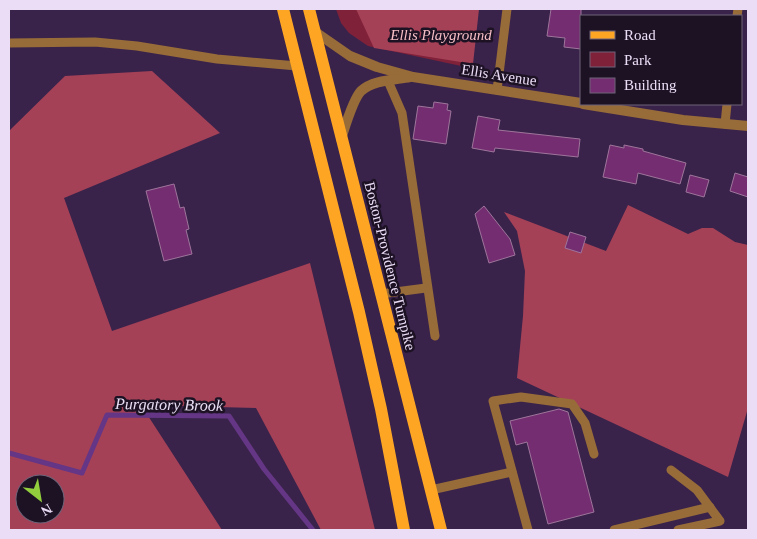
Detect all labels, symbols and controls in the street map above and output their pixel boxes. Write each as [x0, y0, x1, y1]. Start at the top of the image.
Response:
legend [580, 15, 742, 105]
park label: Ellis Playground [389, 27, 492, 43]
text: Road [624, 27, 656, 43]
text: Park [624, 52, 652, 68]
street label: Ellis Avenue [460, 61, 538, 89]
text: Building [624, 77, 677, 93]
street label: Boston-Providence Turnpike [361, 180, 419, 352]
water label: Purgatory Brook [114, 395, 224, 415]
north arrow [15, 474, 65, 524]
text: N [38, 501, 55, 519]

